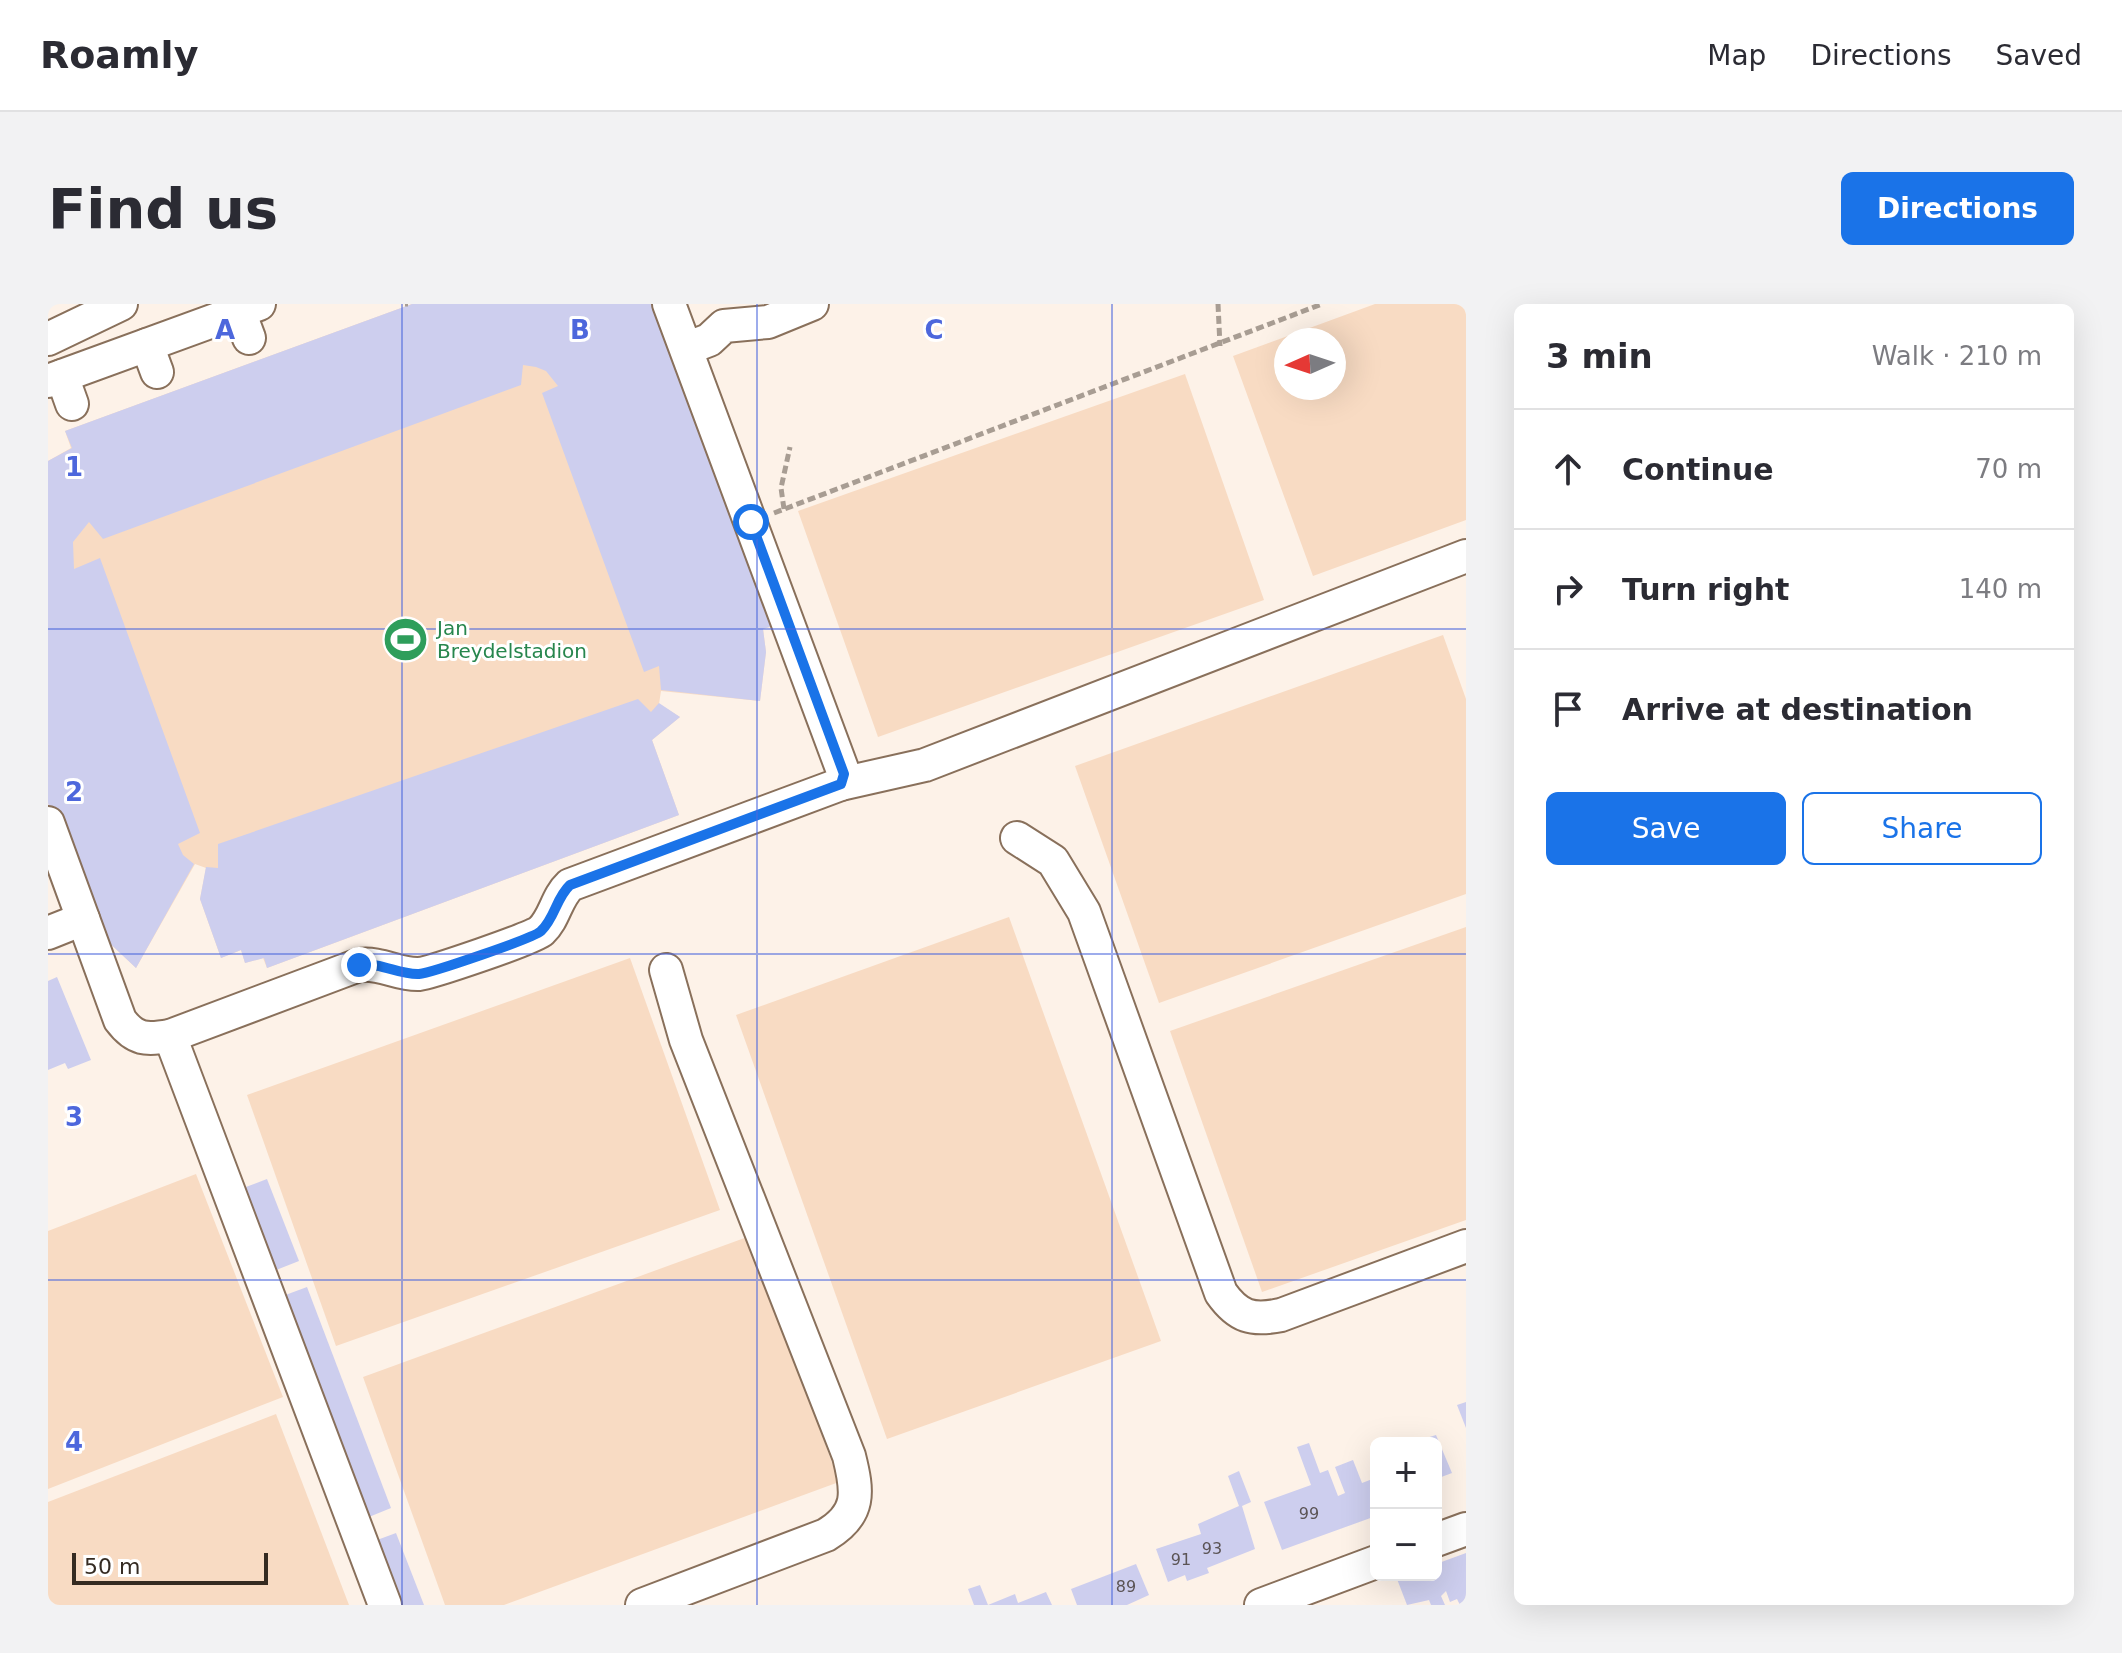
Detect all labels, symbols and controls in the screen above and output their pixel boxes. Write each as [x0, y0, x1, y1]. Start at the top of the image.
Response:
text: Roamly [40, 33, 198, 77]
text: Map [1707, 39, 1766, 72]
text: Directions [1810, 39, 1951, 72]
text: Saved [1995, 39, 2082, 72]
button: Directions [1841, 172, 2074, 245]
text: Find us [48, 176, 278, 241]
text: A [215, 315, 235, 345]
text: B [570, 315, 590, 345]
text: C [924, 315, 944, 345]
north arrow [1274, 328, 1346, 400]
text: 3 min [1546, 336, 1653, 376]
text: Walk · 210 m [1872, 341, 2042, 371]
icon: ahead [1546, 447, 1590, 491]
text: 1 [65, 452, 83, 482]
text: Continue [1622, 452, 1774, 487]
text: 70 m [1975, 454, 2042, 484]
route start [733, 504, 769, 540]
icon: right [1546, 567, 1590, 611]
text: Turn right [1622, 572, 1789, 607]
text: 140 m [1959, 574, 2042, 604]
sports icon: Jan Breydelstadion [382, 616, 430, 664]
place label: Jan Breydelstadion [435, 616, 587, 663]
icon: arrive [1546, 687, 1590, 731]
text: Arrive at destination [1622, 692, 1973, 727]
text: 2 [65, 777, 83, 807]
button: Save [1546, 792, 1786, 865]
button: Share [1802, 792, 2042, 865]
route end [341, 947, 377, 983]
text: 3 [65, 1102, 83, 1132]
text: 4 [65, 1427, 83, 1457]
map controls [1370, 1437, 1442, 1581]
button: + [1370, 1437, 1442, 1509]
house number: 99 [1299, 1504, 1319, 1523]
button: − [1370, 1509, 1442, 1581]
house number: 93 [1202, 1539, 1222, 1558]
scale bar [72, 1549, 268, 1585]
house number: 91 [1171, 1550, 1191, 1569]
text: 50 m [84, 1554, 140, 1579]
house number: 89 [1116, 1577, 1136, 1596]

